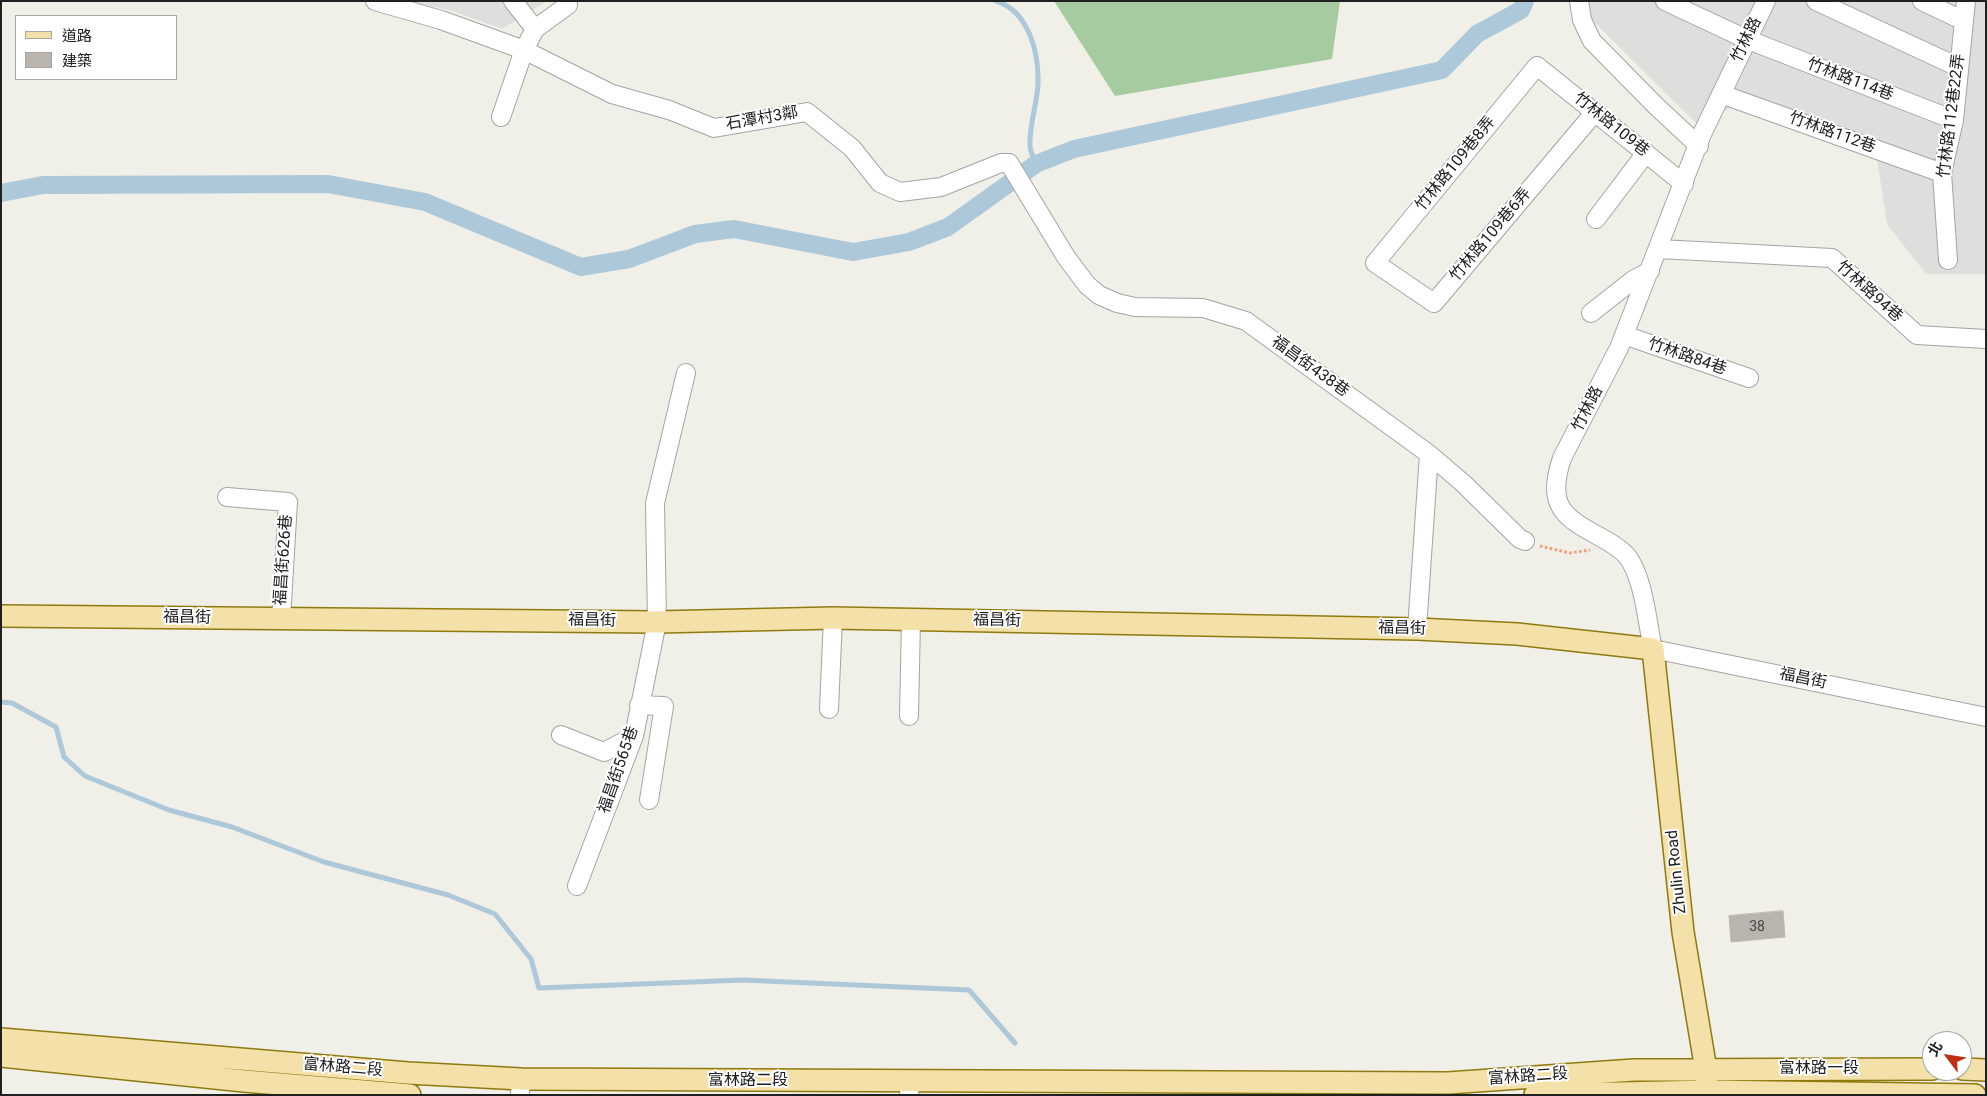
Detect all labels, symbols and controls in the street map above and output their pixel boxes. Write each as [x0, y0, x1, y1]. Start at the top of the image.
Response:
street label: 竹林路 [1728, 14, 1766, 66]
legend [15, 15, 178, 80]
text: 道路 [62, 27, 92, 45]
text: 建築 [62, 52, 92, 70]
street label: 竹林路112巷22弄 [1935, 53, 1969, 179]
street label: 竹林路114巷 [1804, 55, 1896, 105]
street label: 竹林路109巷 [1570, 89, 1652, 161]
street label: 石潭村3鄰 [724, 103, 800, 135]
street label: 竹林路112巷 [1786, 108, 1878, 158]
street label: 竹林路109巷8弄 [1412, 113, 1500, 215]
street label: 竹林路109巷6弄 [1446, 184, 1536, 286]
street label: 竹林路94巷 [1832, 257, 1906, 327]
street label: 福昌街438巷 [1268, 332, 1352, 402]
street label: 竹林路84巷 [1645, 335, 1729, 379]
street label: 竹林路 [1569, 383, 1607, 435]
street label: 福昌街626巷 [271, 514, 297, 606]
street label: 福昌街 [163, 608, 211, 628]
street label: 福昌街 [568, 611, 616, 631]
street label: 福昌街 [973, 611, 1021, 631]
street label: 福昌街 [1378, 619, 1426, 639]
street label: 福昌街 [1778, 665, 1828, 693]
street label: 福昌街565巷 [595, 724, 643, 816]
street label: Zhulin Road [1663, 829, 1691, 915]
house number: 38 [1749, 919, 1765, 935]
north arrow [1922, 1031, 1972, 1081]
text: 北 [1925, 1039, 1945, 1059]
street label: 富林路二段 [302, 1055, 384, 1081]
street label: 富林路一段 [1779, 1059, 1859, 1079]
street label: 富林路二段 [1487, 1065, 1569, 1089]
street label: 富林路二段 [708, 1071, 788, 1091]

